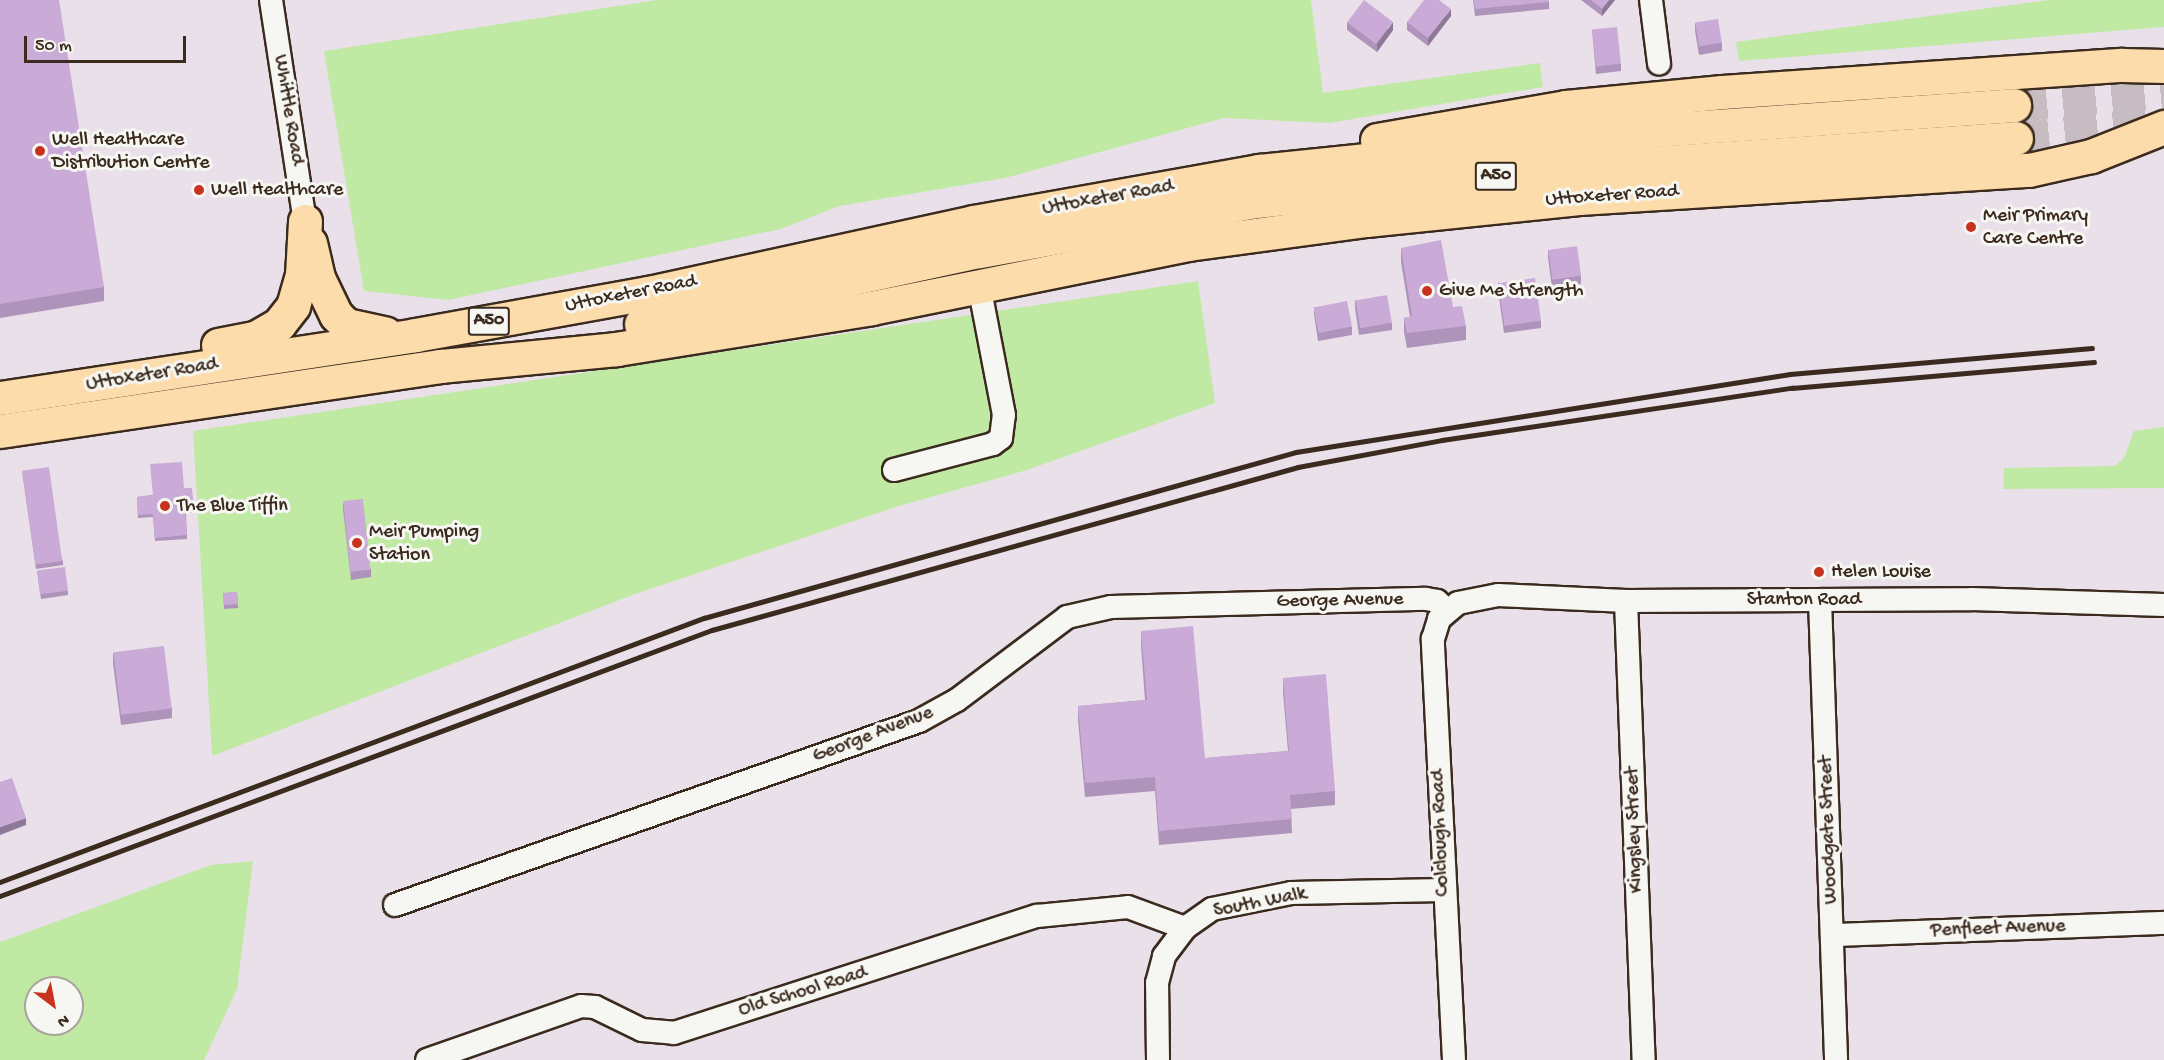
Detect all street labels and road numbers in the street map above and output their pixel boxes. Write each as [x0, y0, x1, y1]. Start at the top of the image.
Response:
street label: Whittle Road [267, 53, 309, 167]
road number: A50 [1474, 161, 1518, 191]
street label: Uttoxeter Road [1040, 175, 1176, 221]
street label: Uttoxeter Road [1545, 179, 1679, 213]
street label: Uttoxeter Road [563, 270, 699, 318]
road number: A50 [466, 306, 512, 336]
street label: Uttoxeter Road [84, 353, 220, 397]
street label: George Avenue [1276, 588, 1404, 614]
street label: Stanton Road [1747, 588, 1861, 612]
street label: George Avenue [809, 701, 937, 769]
street label: Woodgate Street [1814, 755, 1844, 905]
street label: Kingsley Street [1621, 767, 1649, 893]
street label: Colclough Road [1427, 769, 1455, 897]
street label: South Walk [1212, 882, 1308, 924]
street label: Penfleet Avenue [1930, 915, 2066, 943]
street label: Old School Road [736, 961, 870, 1023]

